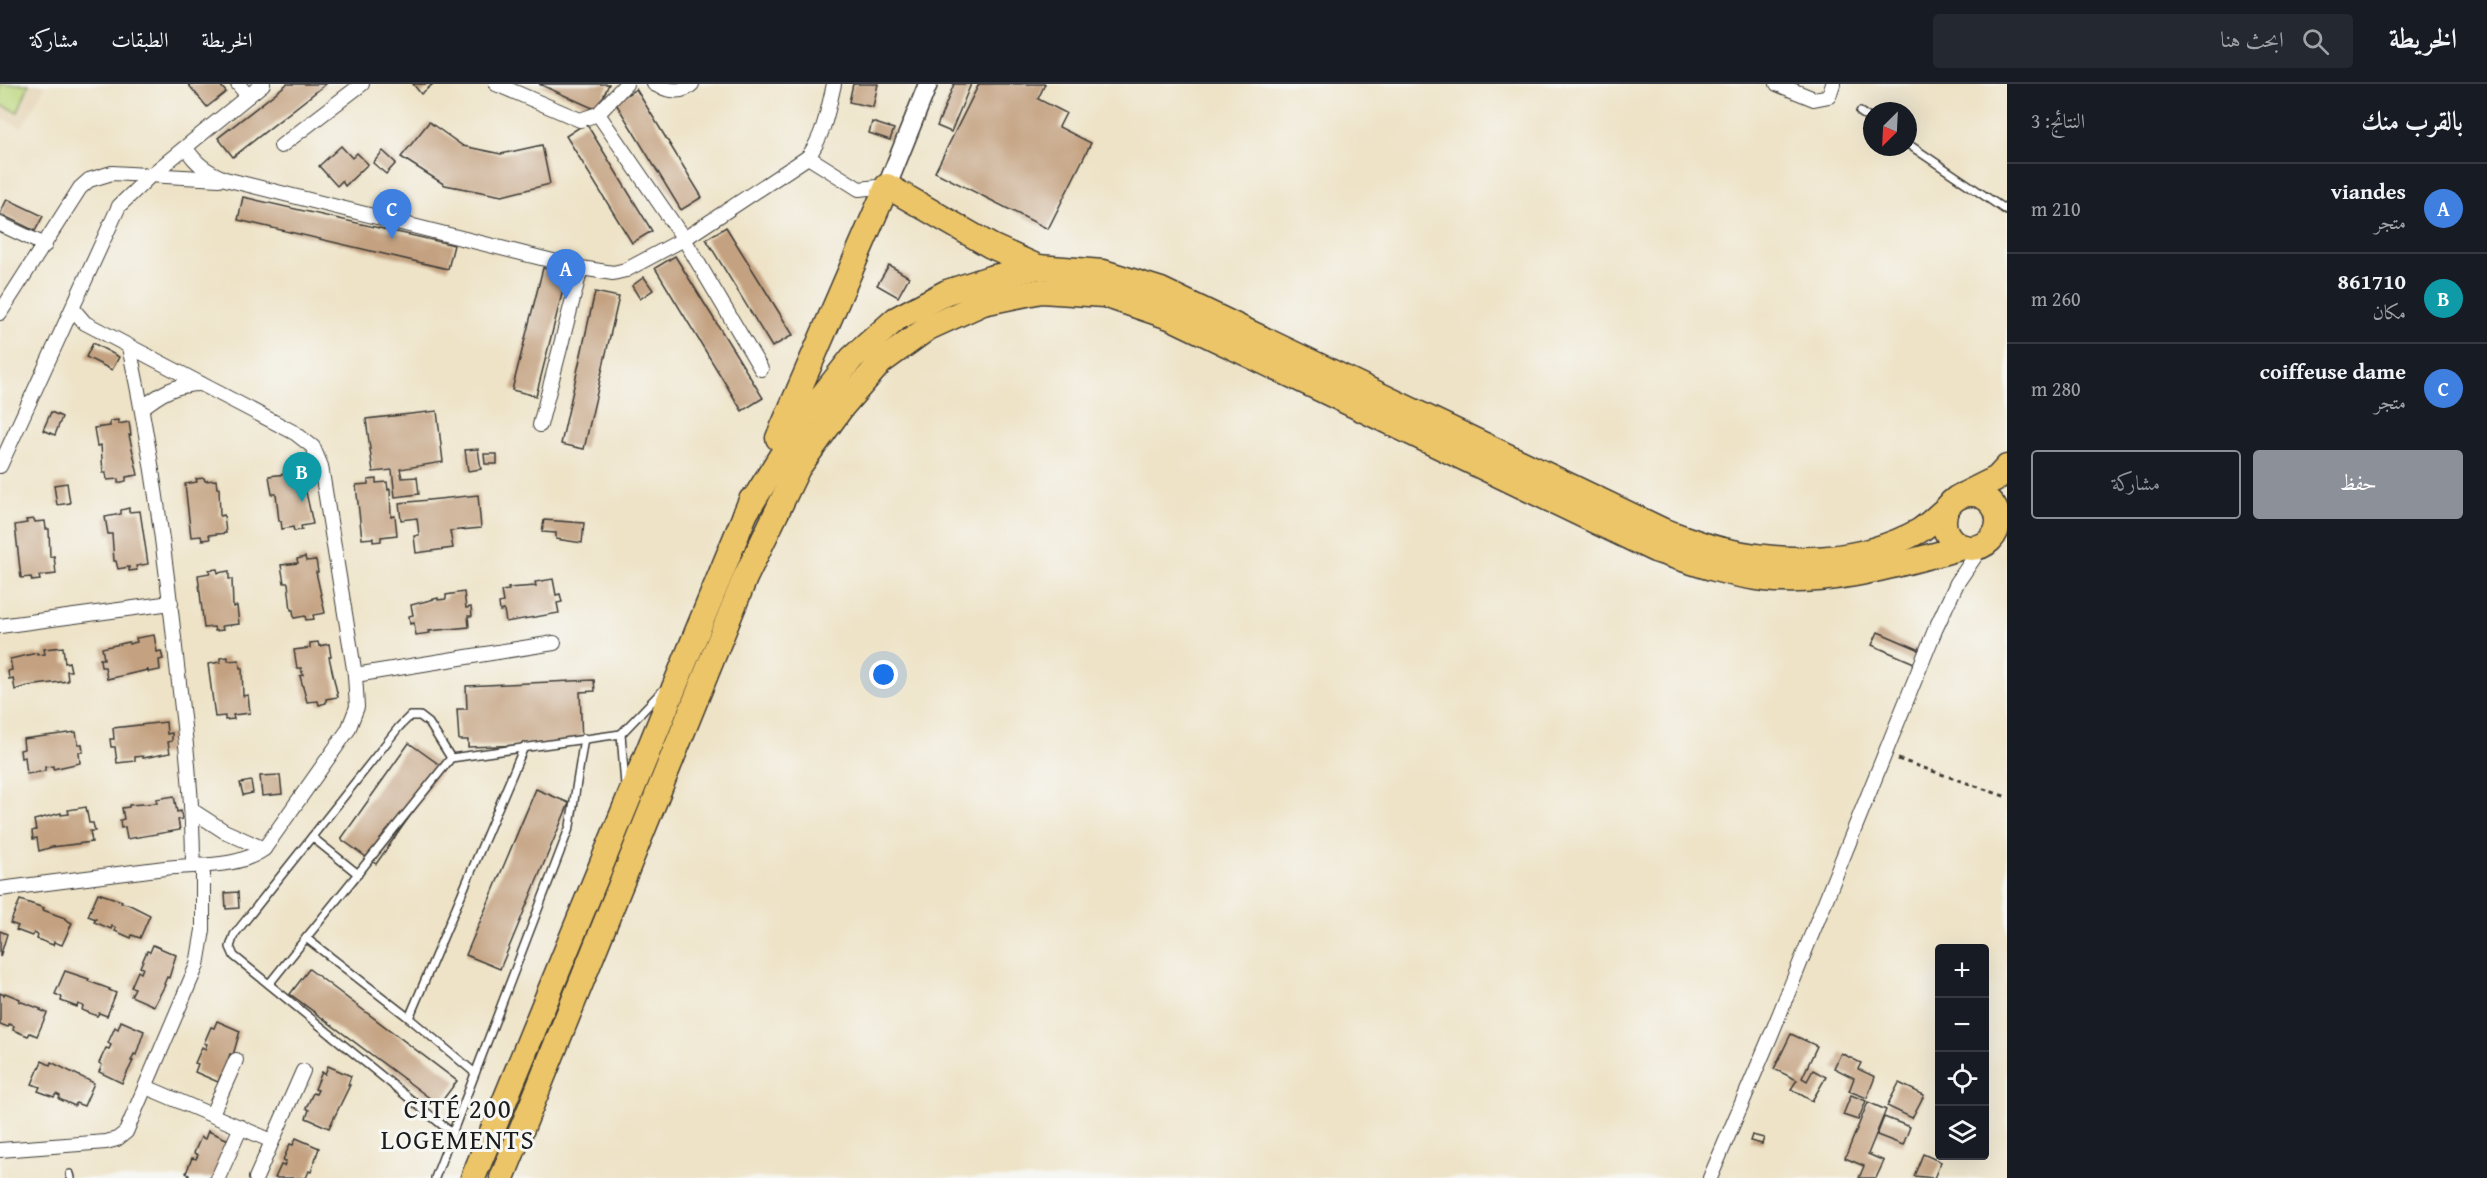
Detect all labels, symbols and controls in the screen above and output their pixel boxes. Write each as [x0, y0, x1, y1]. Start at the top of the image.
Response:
search box [1933, 14, 2353, 68]
text: الخريطة [2389, 17, 2457, 58]
text: ابحث هنا [2220, 23, 2284, 55]
text: مشاركة [30, 24, 78, 55]
text: الطبقات [111, 24, 168, 55]
text: الخريطة [201, 24, 253, 55]
icon: search [2299, 25, 2332, 58]
text: بالقرب منك [2361, 101, 2463, 140]
north arrow [1863, 102, 1917, 156]
text: النتائج: 3 [2031, 106, 2085, 135]
text: viandes [2331, 175, 2406, 207]
pin: C [372, 190, 412, 239]
text: 210 m [2031, 194, 2081, 223]
text: A [2437, 194, 2450, 223]
text: متجر [2374, 207, 2406, 236]
pin: A [546, 250, 586, 299]
text: 861710 [2338, 265, 2406, 297]
text: 260 m [2031, 284, 2081, 313]
text: B [2437, 284, 2450, 313]
text: مكان [2372, 297, 2406, 326]
text: coiffeuse dame [2260, 355, 2406, 387]
text: 280 m [2031, 374, 2081, 403]
text: C [2438, 374, 2449, 403]
text: متجر [2374, 387, 2406, 416]
button: مشاركة [2031, 450, 2241, 519]
button: حفظ [2253, 450, 2463, 519]
pin: B [282, 452, 322, 502]
your location [869, 660, 898, 689]
map controls [1935, 944, 1989, 1160]
button: + [1935, 944, 1989, 998]
button: − [1935, 998, 1989, 1052]
button: locate [1935, 1052, 1989, 1106]
district label: CITÉ 200 LOGEMENTS [381, 1088, 535, 1159]
button: layers [1935, 1106, 1989, 1160]

